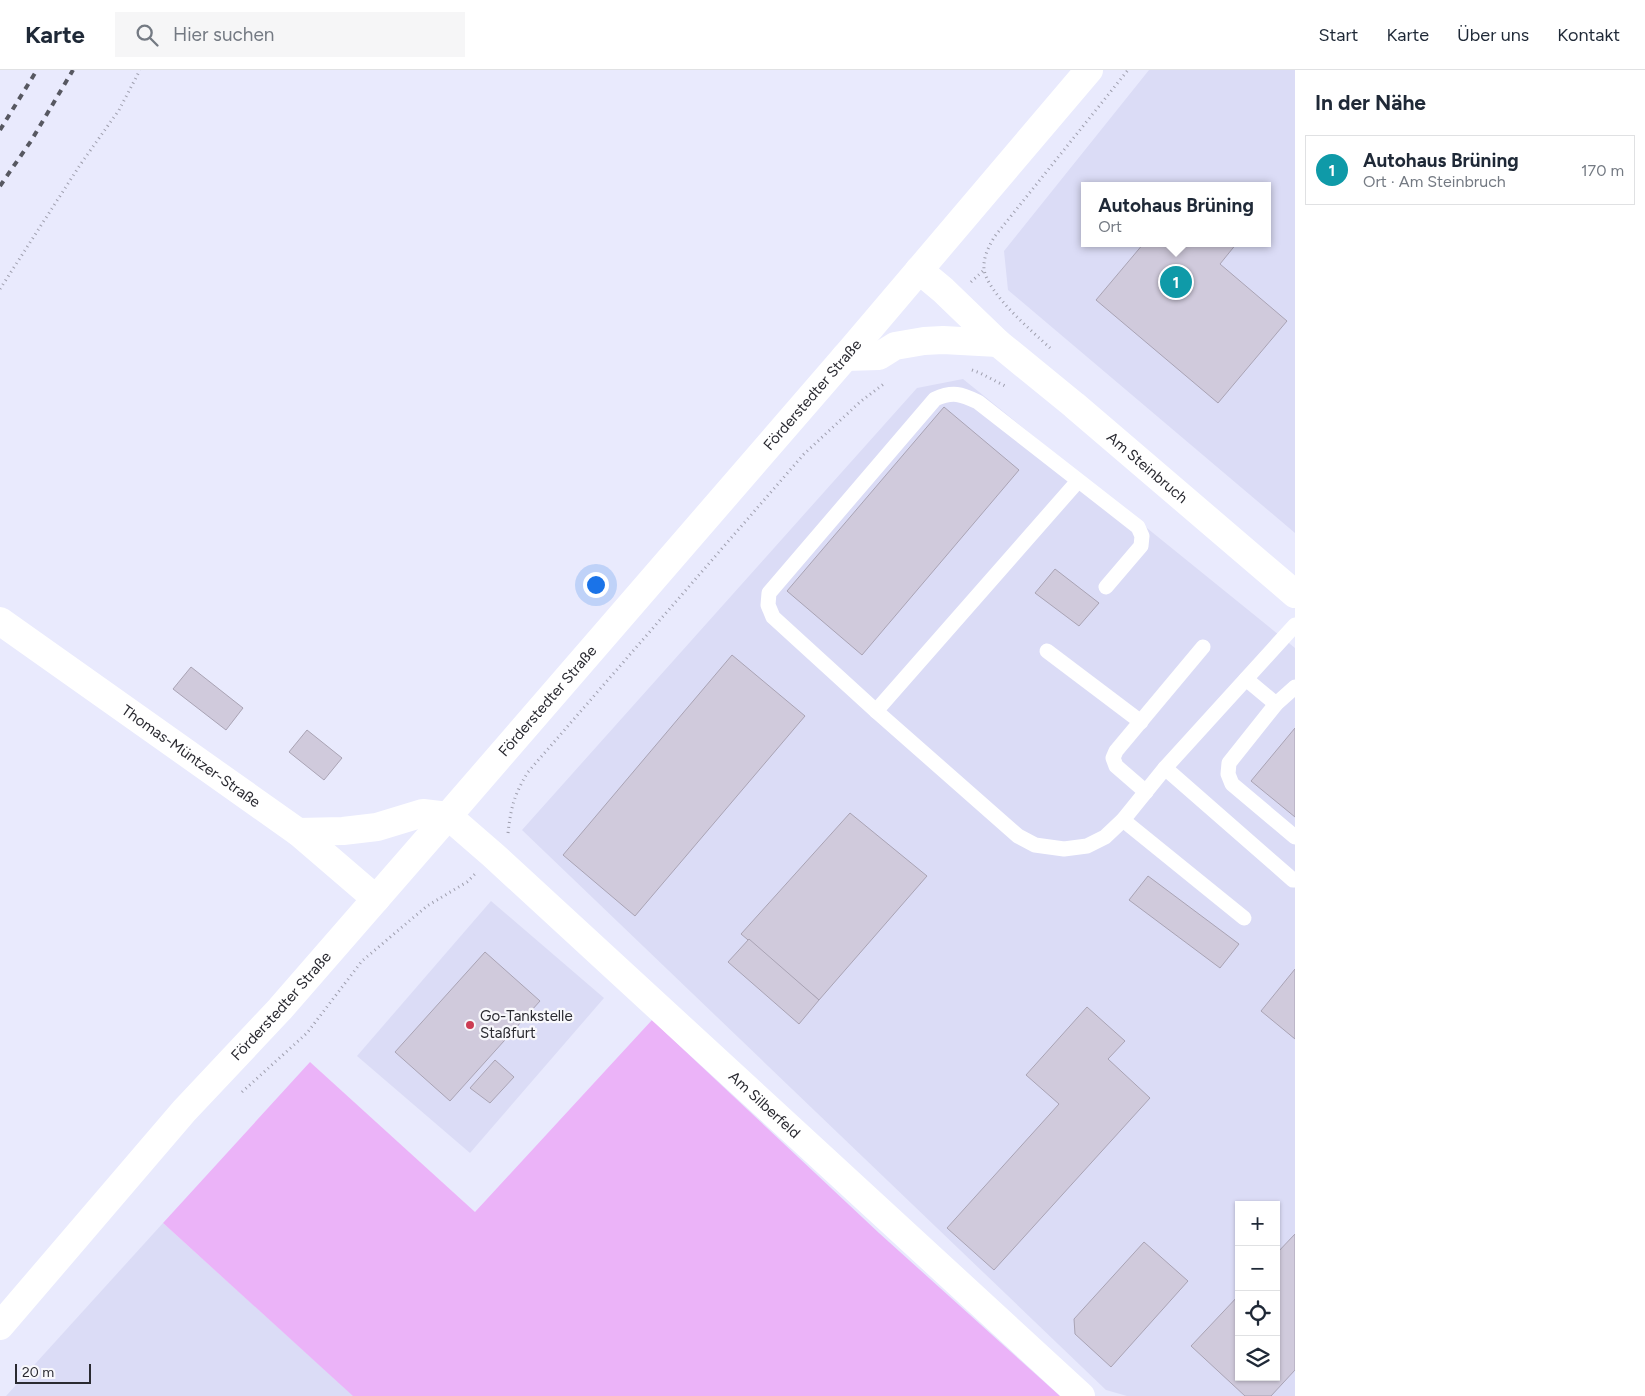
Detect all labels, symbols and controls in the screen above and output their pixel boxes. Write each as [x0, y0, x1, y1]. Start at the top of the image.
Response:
search box [115, 12, 465, 57]
text: Karte [25, 20, 85, 49]
icon: search [133, 21, 161, 49]
text: Hier suchen [173, 23, 274, 46]
text: Start [1319, 24, 1358, 46]
text: Karte [1386, 24, 1429, 46]
text: Über uns [1457, 24, 1529, 46]
text: Kontakt [1557, 24, 1620, 46]
text: In der Nähe [1315, 90, 1426, 115]
text: Autohaus Brüning [1363, 149, 1519, 172]
text: 1 [1329, 161, 1335, 180]
text: 170 m [1581, 161, 1624, 180]
text: Ort · Am Steinbruch [1363, 172, 1506, 191]
popup [1081, 182, 1271, 247]
text: Autohaus Brüning [1098, 194, 1254, 217]
text: Ort [1098, 217, 1122, 236]
pin: 1 [1160, 263, 1192, 301]
street label: Förderstedter Straße [760, 336, 865, 454]
street label: Am Steinbruch [1103, 428, 1191, 507]
your location [583, 572, 609, 598]
street label: Förderstedter Straße [495, 642, 600, 760]
street label: Thomas-Müntzer-Straße [118, 701, 264, 811]
street label: Förderstedter Straße [227, 948, 335, 1064]
place label: Go-Tankstelle Staßfurt [480, 1007, 573, 1042]
marker: Go-Tankstelle Staßfurt [464, 1019, 476, 1031]
street label: Am Silberfeld [725, 1068, 804, 1142]
map controls [1235, 1201, 1280, 1381]
button: + [1235, 1201, 1280, 1246]
button: − [1235, 1246, 1280, 1291]
button: locate [1235, 1291, 1280, 1336]
button: layers [1235, 1336, 1280, 1381]
scale bar [15, 1361, 91, 1384]
text: 20 m [22, 1364, 54, 1381]

